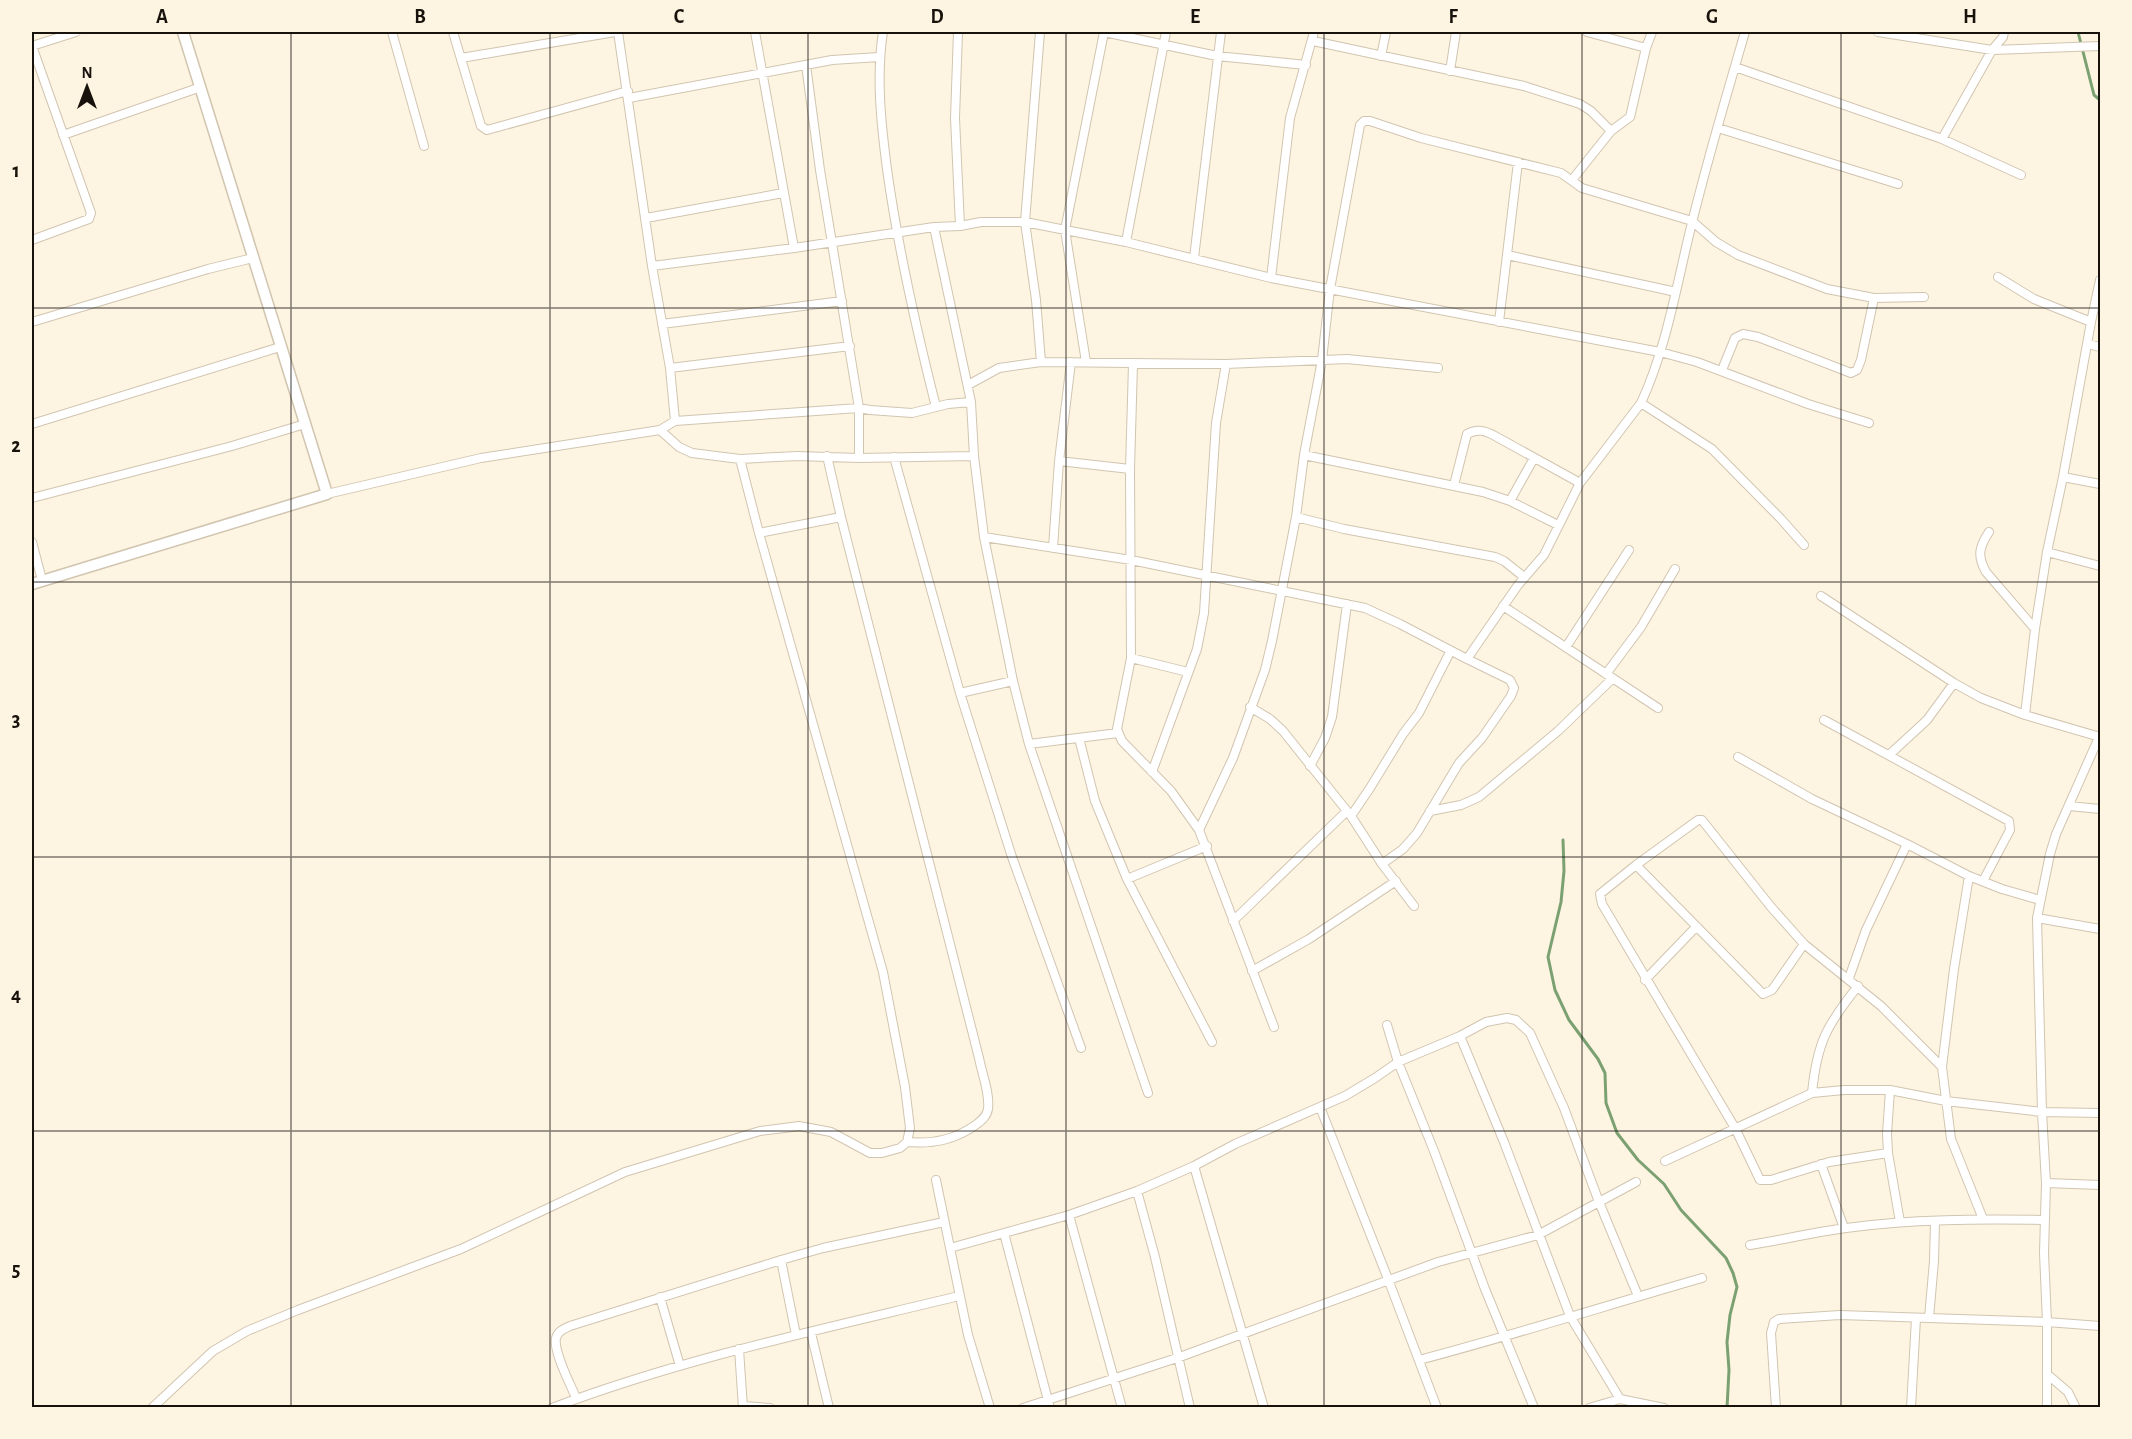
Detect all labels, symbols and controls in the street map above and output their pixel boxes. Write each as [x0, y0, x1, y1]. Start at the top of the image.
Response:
text: A [156, 7, 168, 27]
text: B [414, 7, 426, 27]
text: C [674, 7, 685, 27]
text: D [930, 7, 944, 27]
text: E [1190, 7, 1200, 27]
text: F [1448, 7, 1458, 27]
text: G [1706, 7, 1718, 27]
text: H [1963, 7, 1977, 27]
north arrow [57, 57, 117, 117]
text: N [81, 65, 93, 81]
text: 1 [12, 161, 20, 181]
text: 2 [11, 436, 21, 456]
text: 3 [12, 710, 20, 730]
text: 4 [11, 985, 21, 1005]
text: 5 [12, 1260, 20, 1280]

